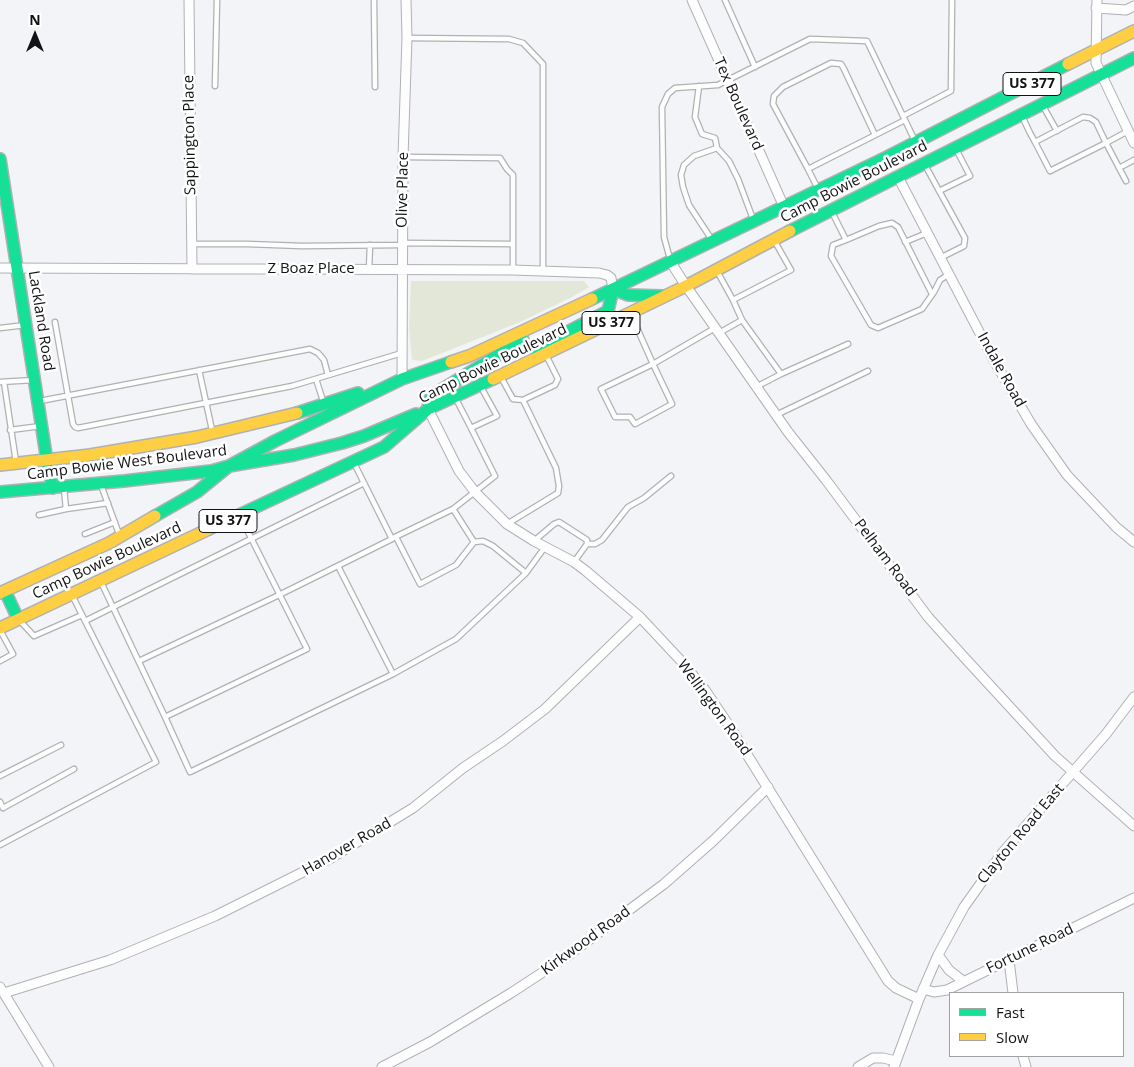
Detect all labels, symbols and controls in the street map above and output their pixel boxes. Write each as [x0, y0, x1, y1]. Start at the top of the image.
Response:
north arrow [10, 10, 60, 60]
text: N [29, 10, 41, 29]
street label: Tex Boulevard [710, 55, 766, 153]
road number: US 377 [1003, 72, 1061, 96]
street label: Sappington Place [180, 75, 200, 195]
street label: Camp Bowie Boulevard [778, 137, 930, 227]
street label: Olive Place [393, 152, 413, 228]
street label: Z Boaz Place [267, 260, 355, 278]
street label: Lackland Road [24, 270, 58, 372]
road number: US 377 [582, 312, 640, 334]
street label: Camp Bowie Boulevard [416, 320, 570, 408]
street label: Indale Road [973, 329, 1029, 411]
street label: Camp Bowie West Boulevard [26, 442, 228, 484]
road number: US 377 [199, 510, 257, 532]
street label: Pelham Road [850, 516, 920, 600]
street label: Camp Bowie Boulevard [30, 519, 184, 603]
street label: Wellington Road [673, 657, 755, 759]
street label: Clayton Road East [974, 780, 1068, 888]
street label: Hanover Road [299, 814, 395, 880]
street label: Kirkwood Road [538, 903, 634, 979]
street label: Fortune Road [983, 920, 1077, 978]
legend [949, 992, 1124, 1057]
text: Fast [996, 1002, 1025, 1022]
text: Slow [996, 1027, 1029, 1047]

